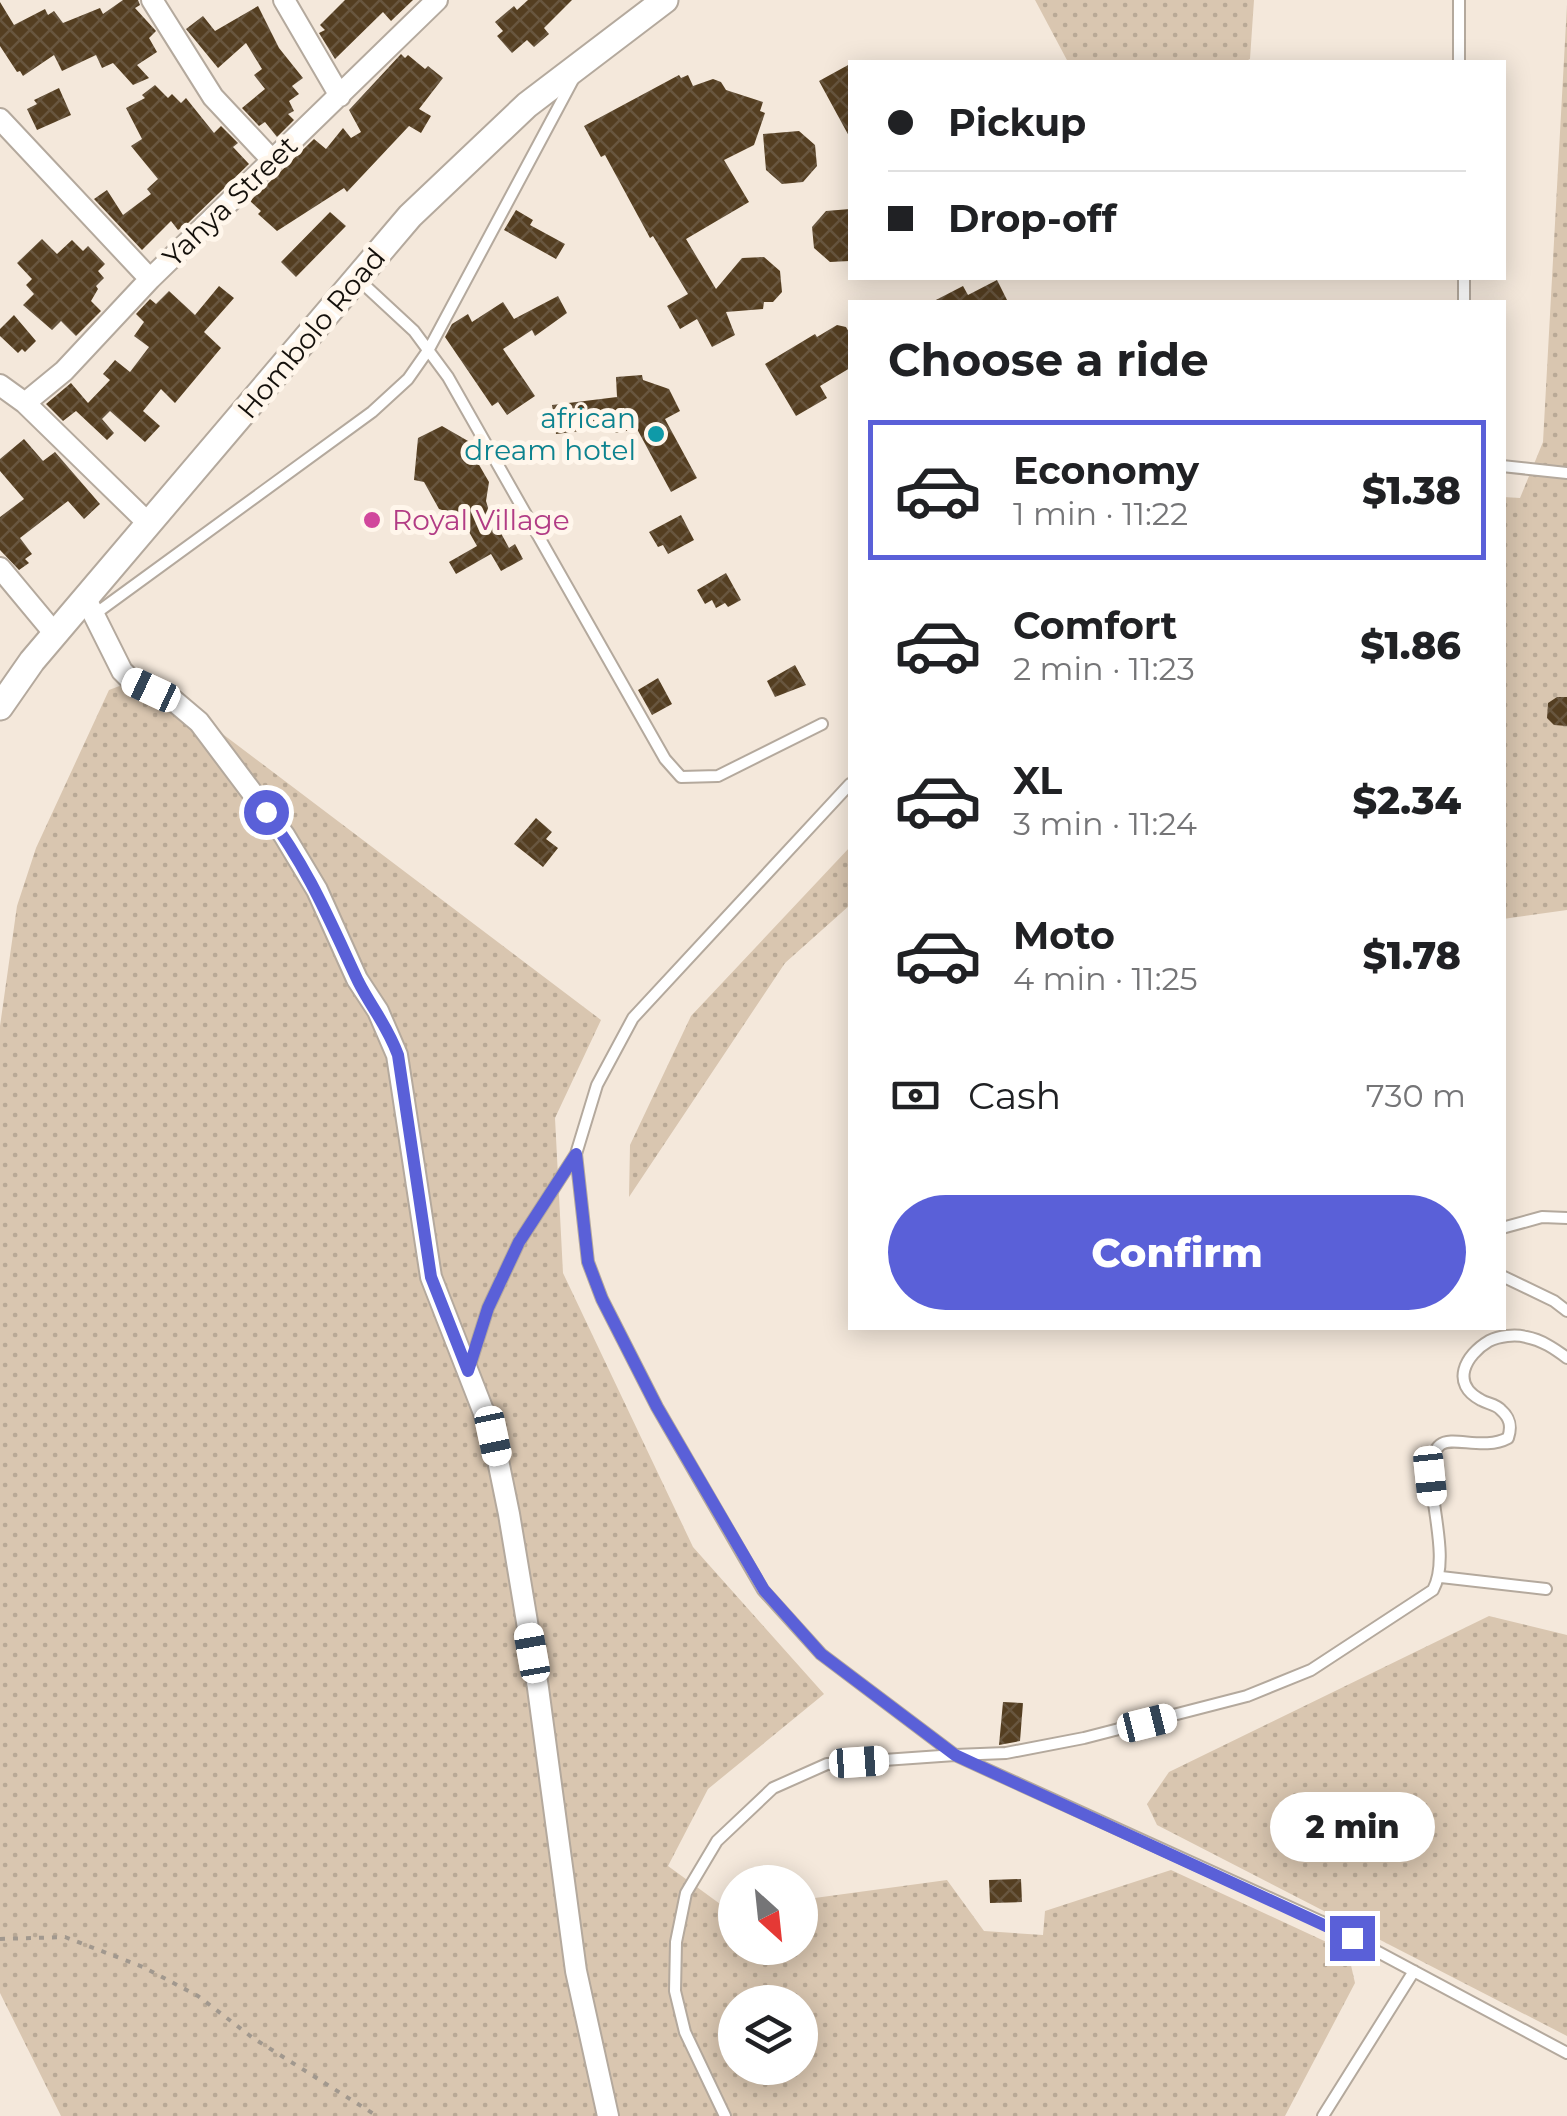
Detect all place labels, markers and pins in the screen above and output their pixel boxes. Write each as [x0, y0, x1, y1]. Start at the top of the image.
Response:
place label: african dream hotel [464, 401, 636, 467]
marker: african dream hotel [645, 423, 667, 445]
place label: Royal Village [392, 503, 570, 537]
marker: Royal Village [361, 509, 383, 531]

